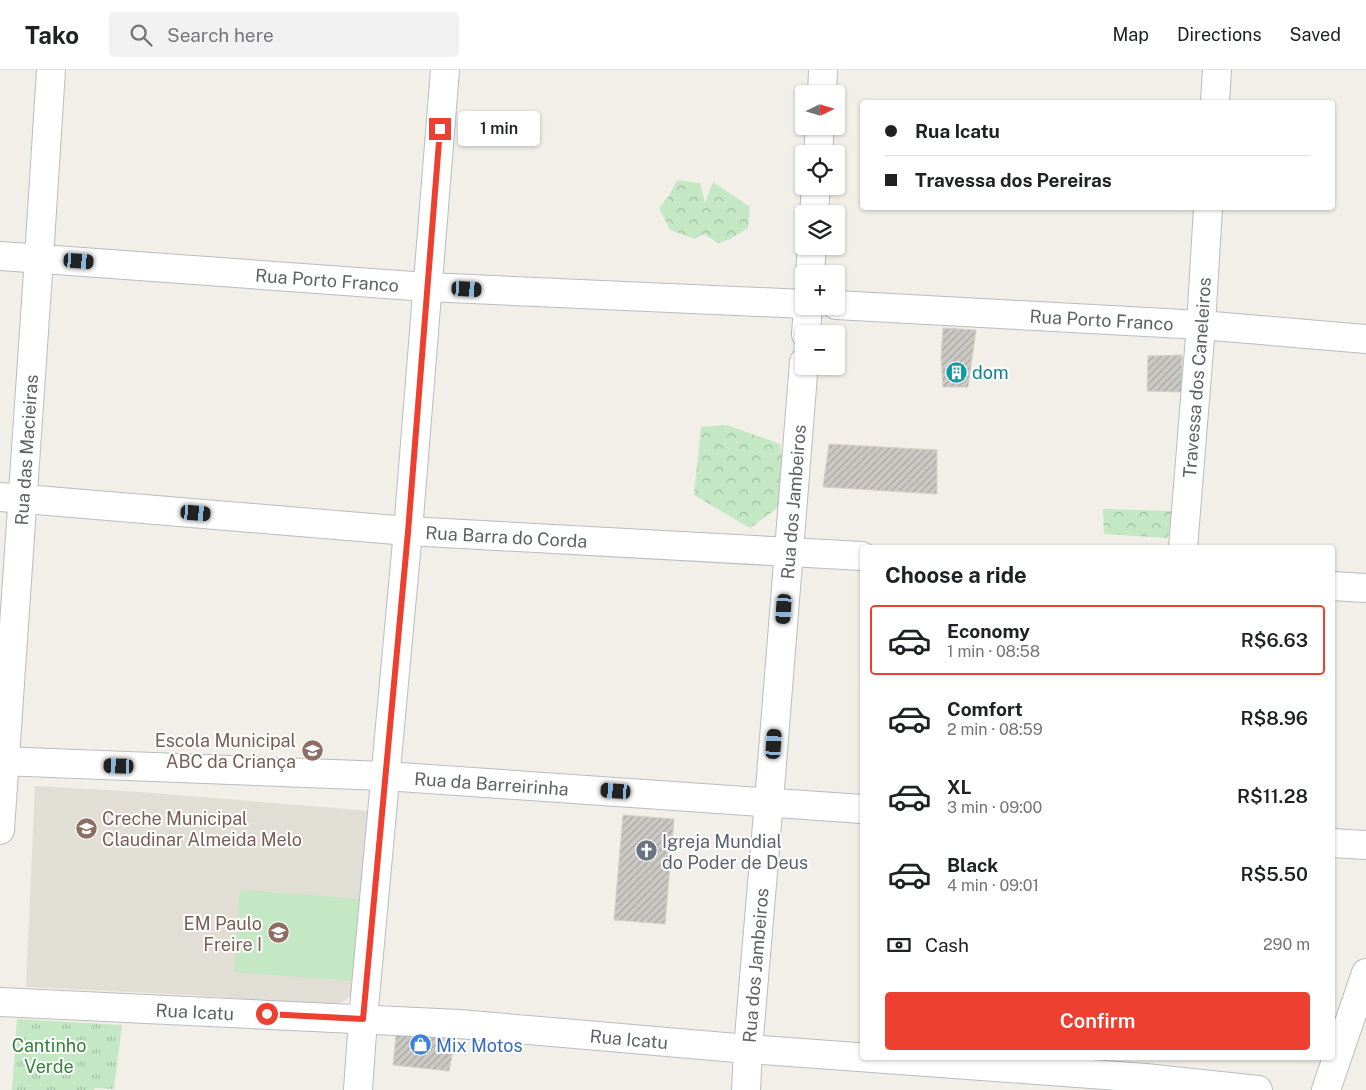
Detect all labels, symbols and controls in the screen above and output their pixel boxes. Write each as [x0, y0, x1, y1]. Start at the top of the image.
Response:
search box [109, 12, 459, 57]
text: Tako [25, 21, 79, 49]
icon: search [127, 21, 155, 49]
text: Search here [167, 24, 274, 46]
text: Map [1112, 24, 1149, 45]
text: Directions [1177, 24, 1262, 45]
text: Saved [1290, 24, 1341, 45]
north arrow [795, 85, 845, 135]
map controls [795, 85, 845, 375]
callout: 1 min [458, 112, 540, 146]
route end [429, 118, 451, 140]
text: 1 min [480, 119, 518, 138]
text: Rua Icatu [915, 120, 1000, 142]
button: locate [795, 145, 845, 195]
text: Travessa dos Pereiras [915, 169, 1112, 191]
button: layers [795, 205, 845, 255]
car [63, 252, 94, 270]
street label: Rua Porto Franco [255, 264, 400, 295]
button: + [795, 265, 845, 315]
street label: Travessa dos Caneleiros [1178, 277, 1214, 479]
car [451, 281, 482, 297]
street label: Rua Porto Franco [1029, 305, 1174, 334]
button: − [795, 325, 845, 375]
building icon: dom [944, 360, 968, 384]
place label: dom [972, 362, 1009, 383]
street label: Rua das Macieiras [10, 374, 42, 526]
street label: Rua dos Jambeiros [776, 424, 809, 580]
car [180, 504, 211, 522]
street label: Rua Barra do Corda [425, 521, 588, 551]
text: Choose a ride [885, 562, 1027, 588]
car [775, 594, 792, 624]
icon: car [887, 618, 932, 663]
text: Economy [947, 620, 1030, 642]
text: R$6.63 [1241, 629, 1308, 651]
text: 1 min · 08:58 [947, 642, 1040, 661]
icon: car [887, 696, 932, 741]
text: Comfort [947, 698, 1023, 720]
text: R$8.96 [1241, 707, 1308, 729]
text: 2 min · 08:59 [947, 720, 1043, 739]
car [765, 729, 782, 759]
place label: Escola Municipal ABC da Criança [155, 730, 296, 772]
school or university icon: Escola Municipal ABC da Criança [300, 738, 324, 762]
car [103, 758, 134, 774]
street label: Rua da Barreirinha [414, 768, 569, 799]
icon: car [887, 774, 932, 819]
text: XL [947, 776, 972, 798]
car [600, 782, 631, 800]
text: R$11.28 [1237, 785, 1308, 807]
text: 3 min · 09:00 [947, 798, 1042, 817]
place label: Creche Municipal Claudinar Almeida Melo [102, 808, 302, 850]
school or university icon: Creche Municipal Claudinar Almeida Melo [74, 816, 98, 840]
place label: Igreja Mundial do Poder de Deus [662, 831, 808, 873]
church icon: Igreja Mundial do Poder de Deus [634, 839, 658, 863]
icon: car [887, 852, 932, 897]
text: Black [947, 854, 998, 876]
text: R$5.50 [1240, 863, 1308, 885]
text: 4 min · 09:01 [947, 876, 1039, 895]
street label: Rua dos Jambeiros [738, 887, 772, 1044]
place label: EM Paulo Freire I [183, 913, 262, 955]
school or university icon: EM Paulo Freire I [266, 921, 290, 945]
icon: cash [885, 931, 913, 959]
text: Cash [925, 934, 969, 956]
text: 290 m [1263, 935, 1310, 954]
button: Confirm [885, 992, 1310, 1050]
street label: Rua Icatu [155, 999, 234, 1024]
route start [256, 1003, 278, 1025]
street label: Rua Icatu [589, 1025, 669, 1053]
shop icon: Mix Motos [408, 1033, 432, 1057]
park label: Cantinho Verde [12, 1035, 86, 1077]
place label: Mix Motos [436, 1035, 523, 1056]

